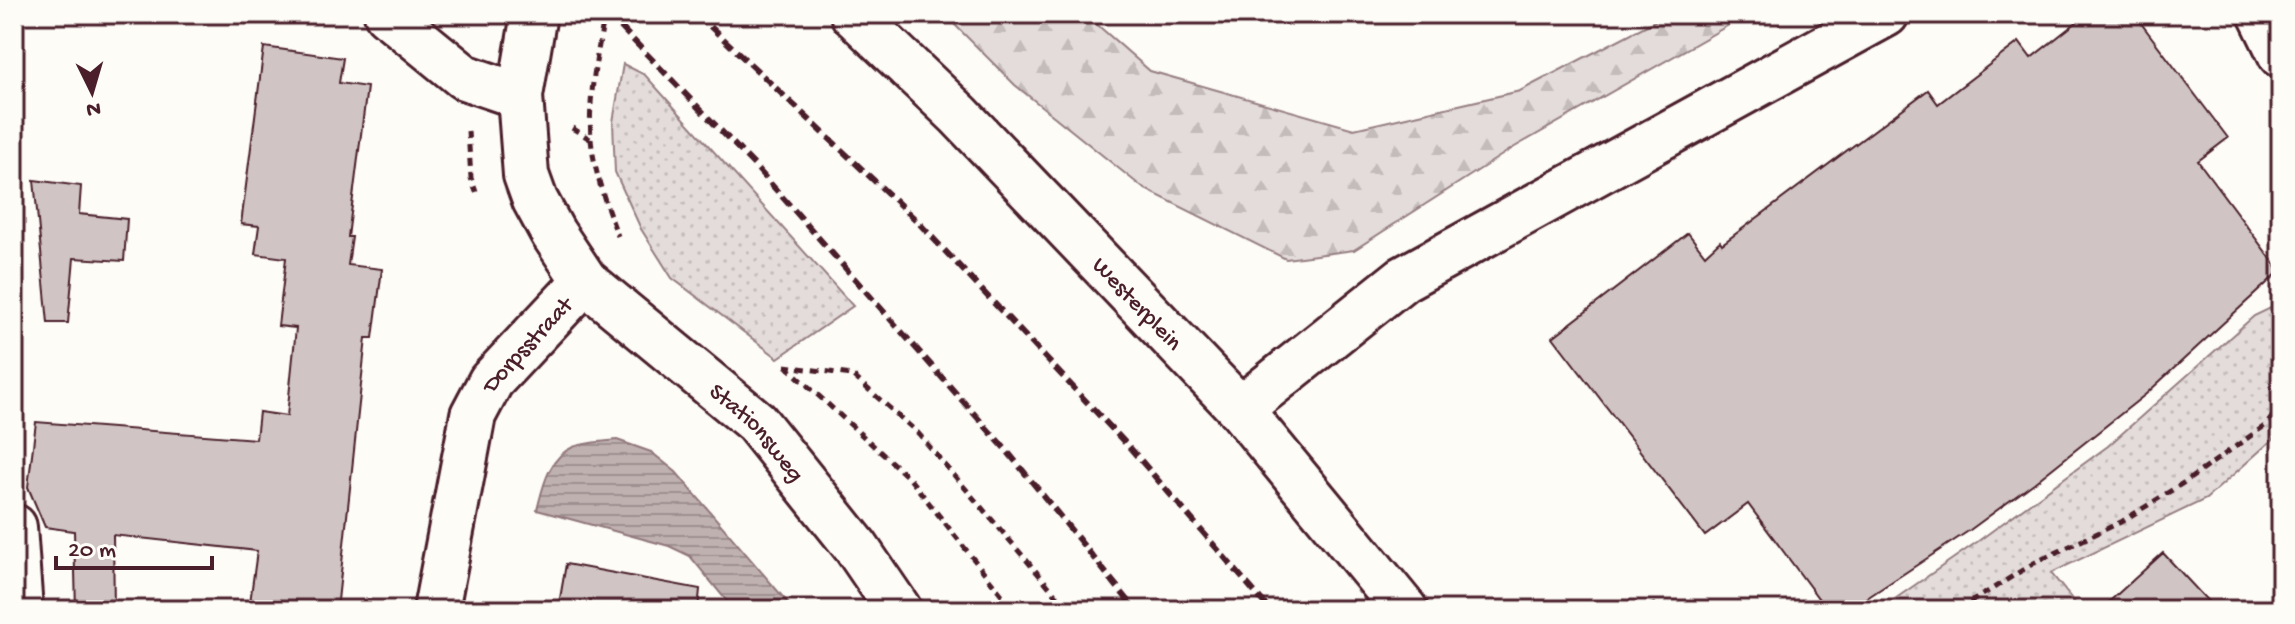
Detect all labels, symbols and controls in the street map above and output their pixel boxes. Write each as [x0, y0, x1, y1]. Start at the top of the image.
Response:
north arrow [52, 52, 132, 132]
text: N [85, 94, 102, 122]
street label: Westerplein [1084, 252, 1188, 358]
street label: Dorpsstraat [476, 291, 582, 399]
street label: Stationsweg [702, 378, 809, 489]
scale bar [56, 520, 212, 570]
text: 20 m [68, 537, 116, 566]

